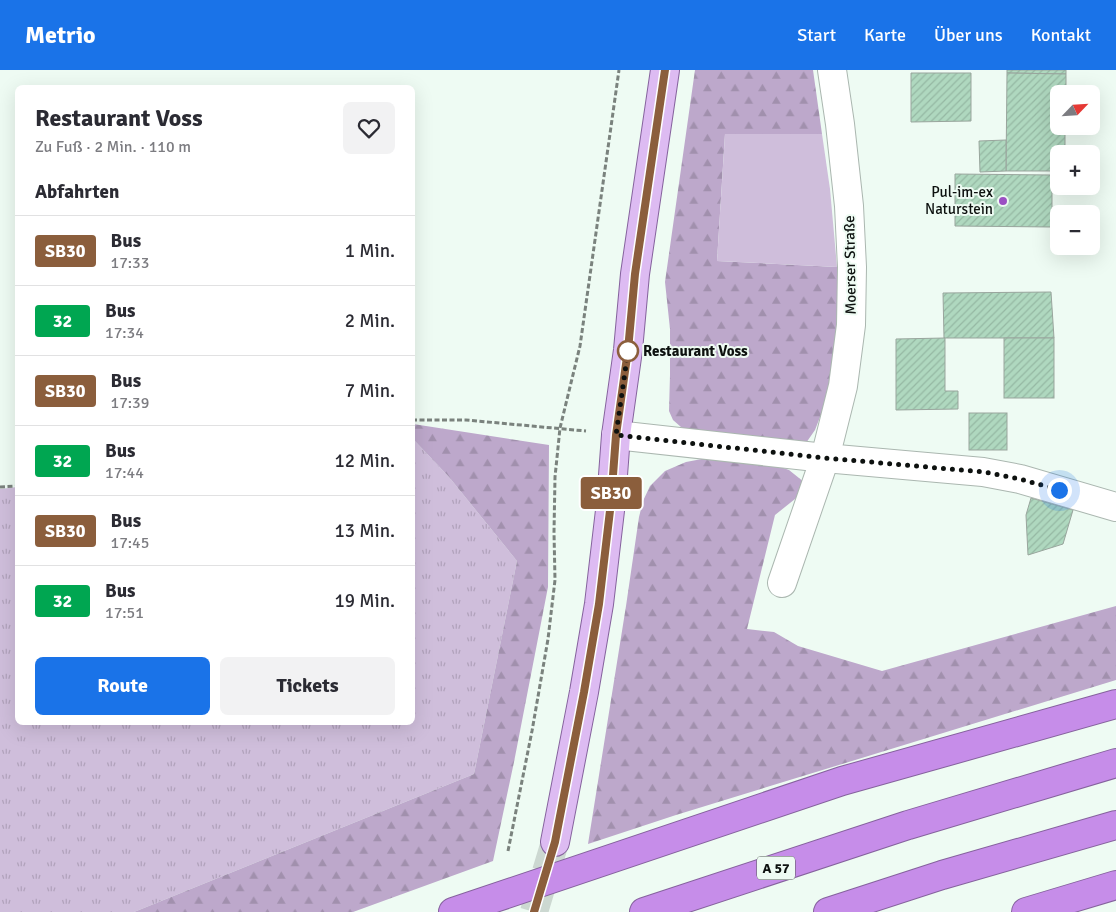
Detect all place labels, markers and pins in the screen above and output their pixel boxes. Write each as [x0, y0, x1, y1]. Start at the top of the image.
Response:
place label: Pul-im-ex Naturstein [925, 183, 993, 218]
marker: Pul-im-ex Naturstein [997, 195, 1009, 207]
marker: Restaurant Voss [617, 340, 639, 362]
place label: Restaurant Voss [643, 342, 748, 360]

